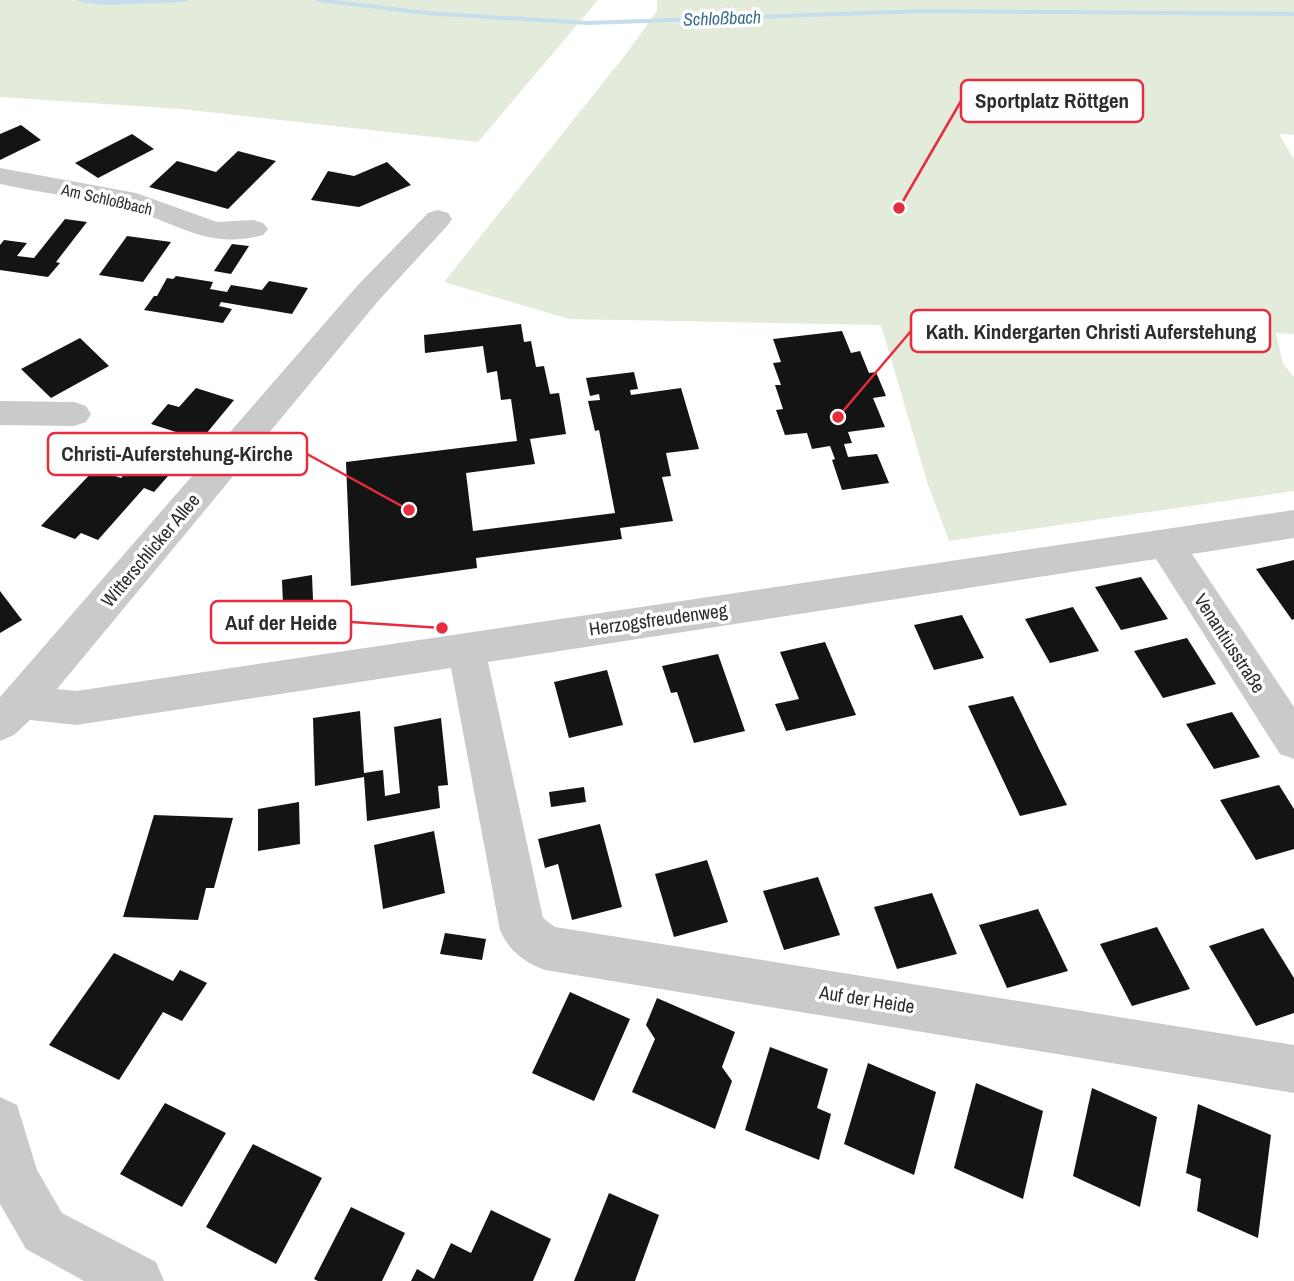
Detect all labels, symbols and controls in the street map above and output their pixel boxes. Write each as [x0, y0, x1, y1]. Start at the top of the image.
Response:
water label: Schloßbach [683, 4, 761, 32]
callout: Sportplatz Röttgen [961, 80, 1143, 122]
text: Sportplatz Röttgen [975, 86, 1129, 115]
street label: Am Schloßbach [58, 178, 155, 220]
callout: Kath. Kindergarten Christi Auferstehung [911, 310, 1270, 352]
text: Kath. Kindergarten Christi Auferstehung [926, 317, 1257, 346]
callout: Christi-Auferstehung-Kirche [48, 433, 307, 475]
text: Christi-Auferstehung-Kirche [61, 439, 293, 468]
street label: Witterschlicker Allee [95, 488, 205, 612]
street label: Venantiusstraße [1188, 588, 1272, 698]
street label: Herzogsfreudenweg [587, 596, 729, 642]
callout: Auf der Heide [211, 601, 351, 643]
text: Auf der Heide [225, 608, 337, 637]
street label: Auf der Heide [817, 978, 917, 1019]

